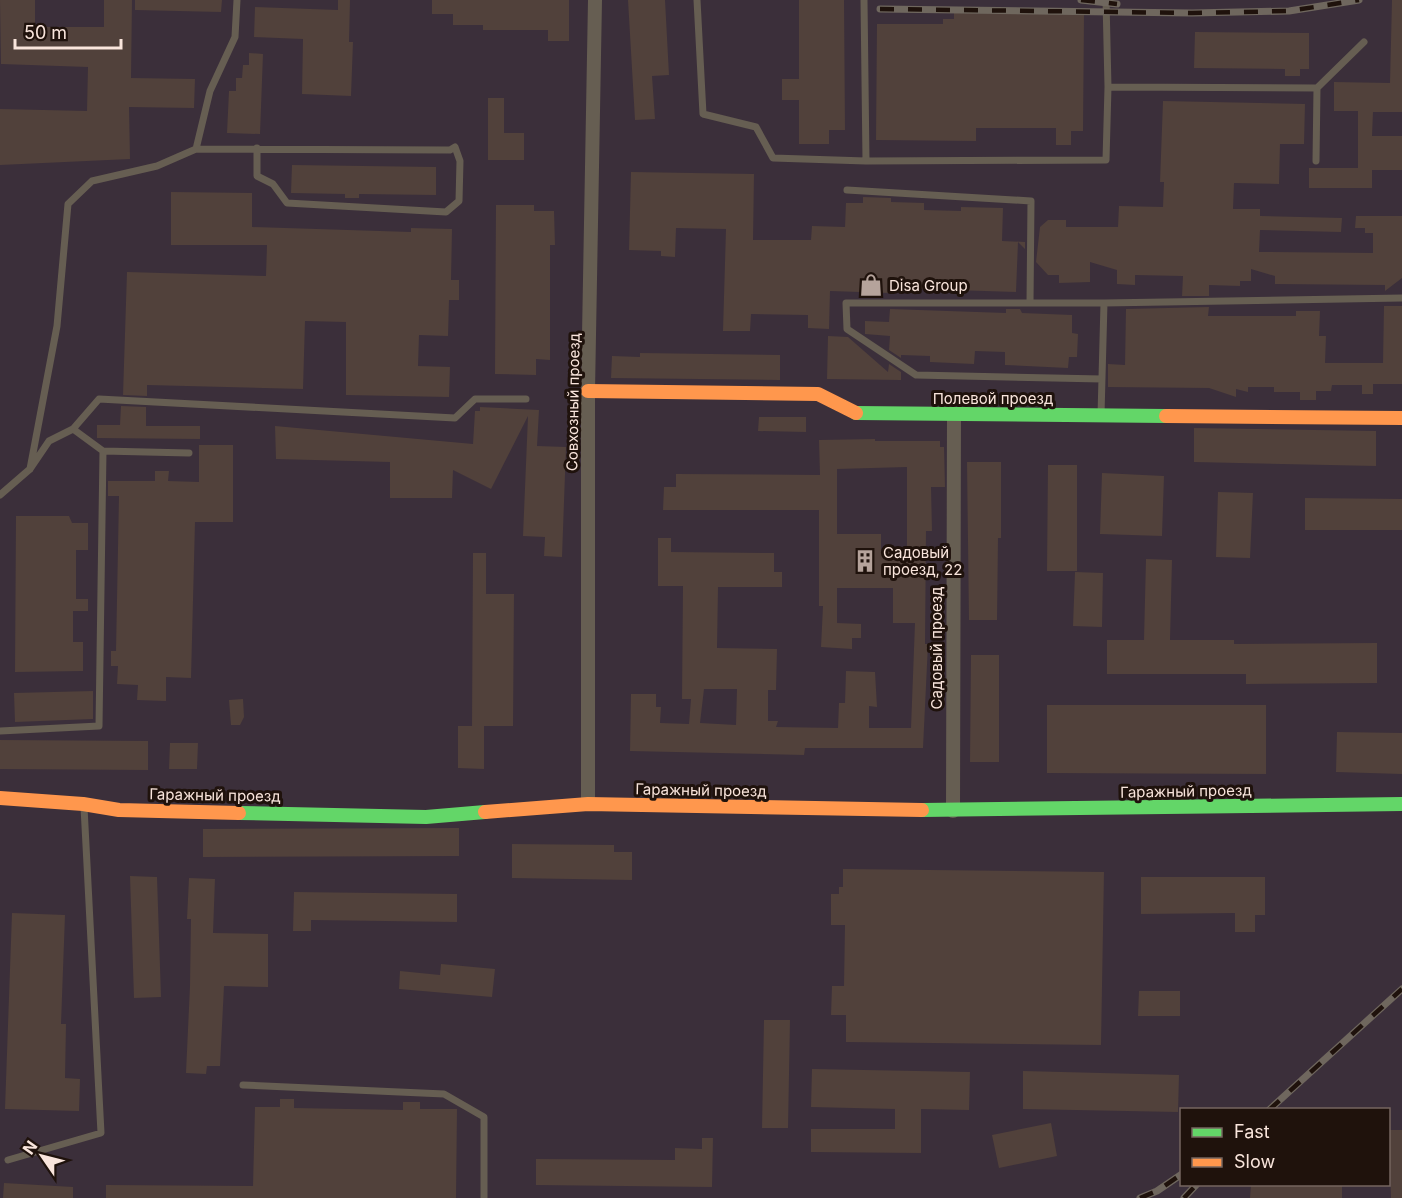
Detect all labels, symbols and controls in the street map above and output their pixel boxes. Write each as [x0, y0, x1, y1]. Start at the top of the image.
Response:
scale bar [15, 12, 122, 50]
text: 50 m [24, 22, 67, 43]
shop icon: Disa Group [858, 272, 884, 298]
place label: Disa Group [889, 276, 968, 295]
street label: Совхозный проезд [562, 333, 584, 471]
street label: Полевой проезд [933, 389, 1053, 408]
place label: Садовый проезд, 22 [883, 543, 962, 579]
building icon: Садовый проезд, 22 [852, 548, 878, 574]
street label: Садовый проезд [927, 587, 946, 709]
street label: Гаражный проезд [635, 779, 767, 801]
street label: Гаражный проезд [1120, 780, 1252, 802]
street label: Гаражный проезд [149, 784, 281, 806]
legend [1180, 1108, 1390, 1186]
text: Fast [1234, 1121, 1270, 1142]
north arrow [12, 1126, 72, 1186]
text: N [18, 1137, 41, 1158]
text: Slow [1234, 1151, 1275, 1172]

